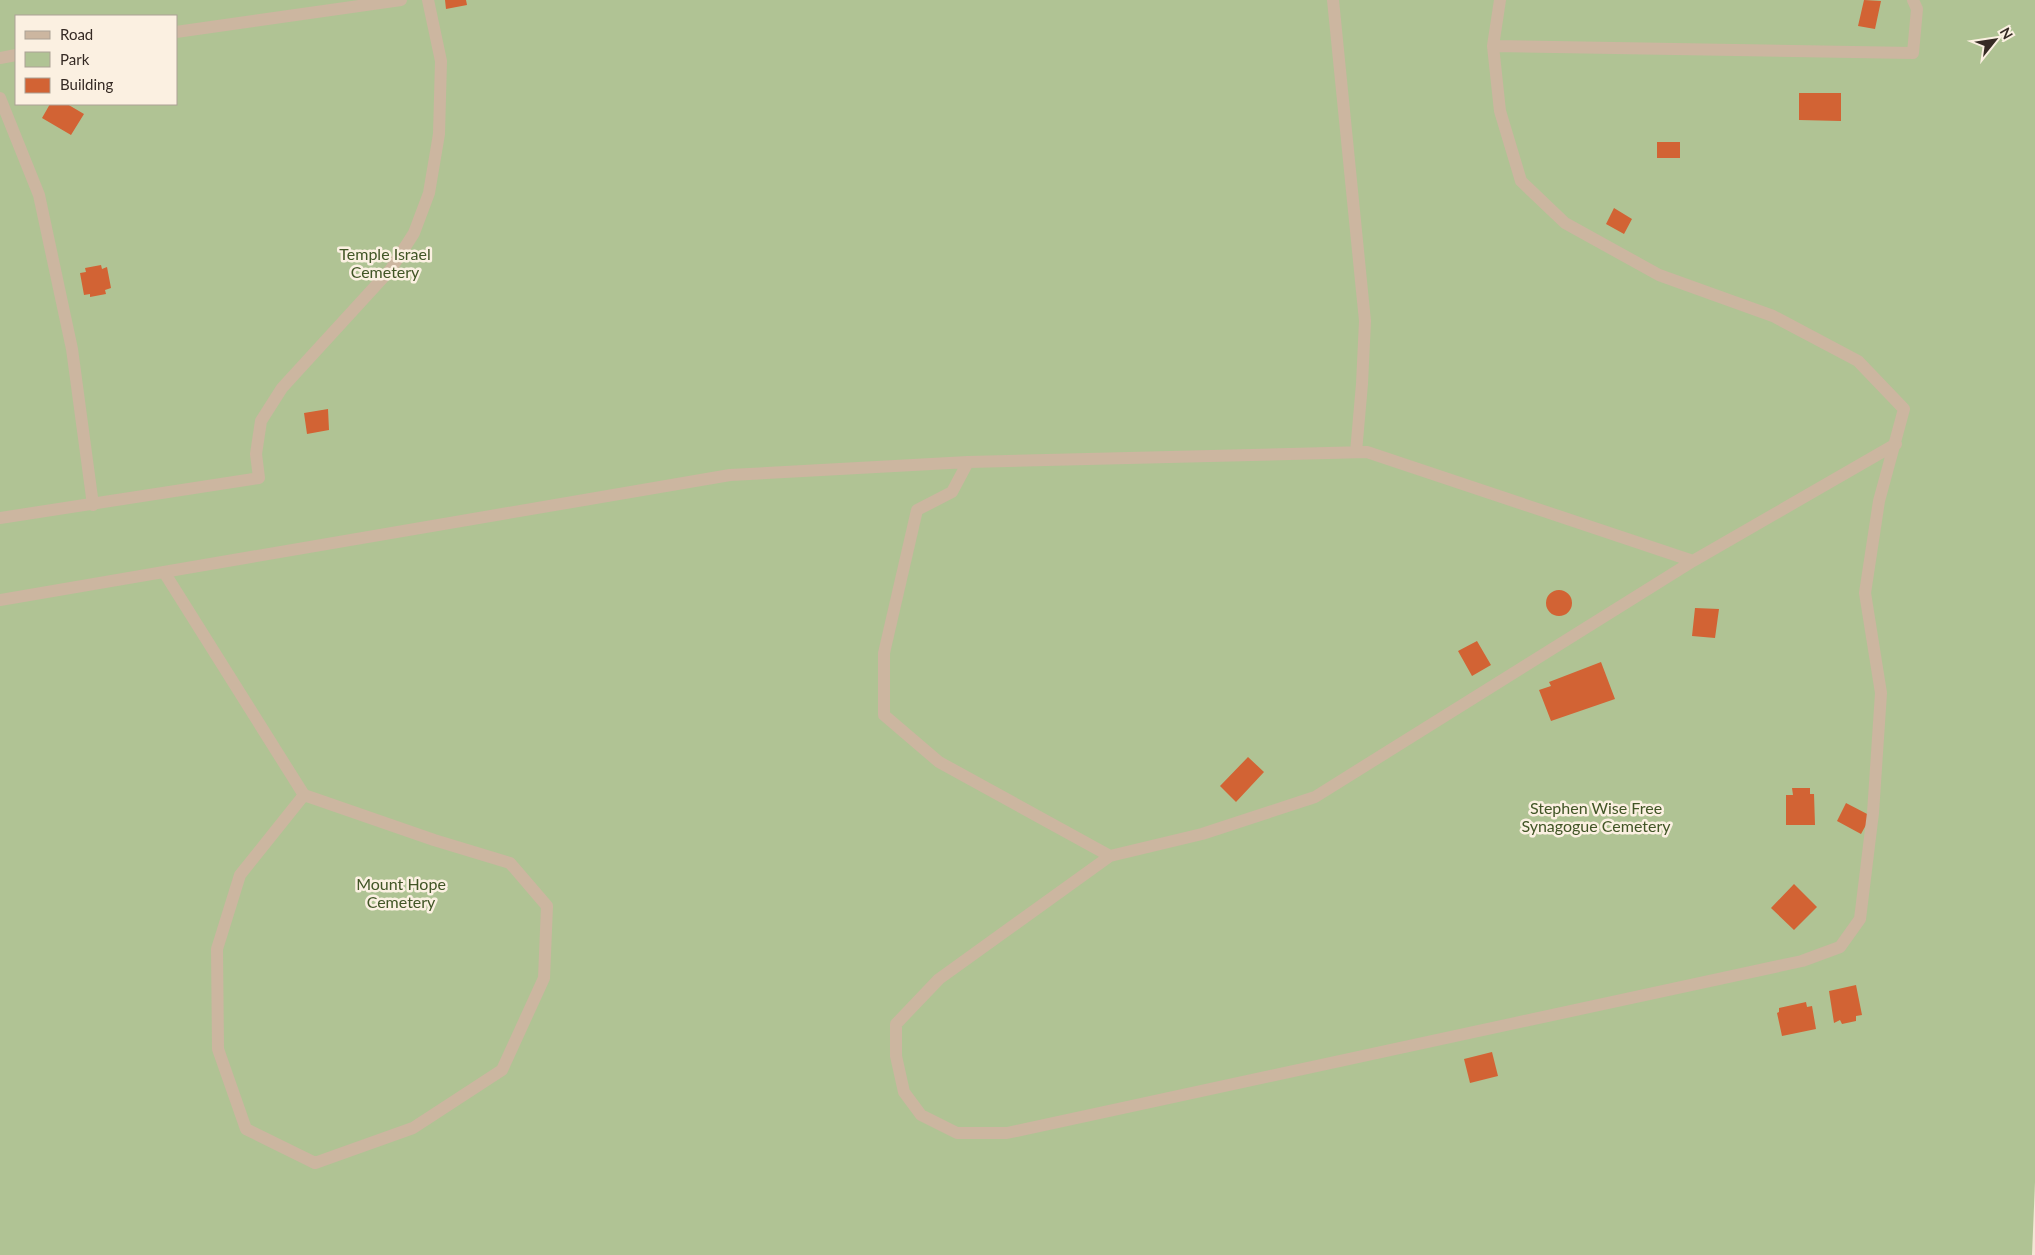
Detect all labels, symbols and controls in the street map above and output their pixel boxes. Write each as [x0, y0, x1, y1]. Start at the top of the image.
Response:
legend [15, 15, 178, 105]
north arrow [1970, 15, 2020, 65]
text: N [1997, 24, 2017, 42]
text: Road [60, 25, 93, 43]
text: Park [60, 50, 90, 68]
text: Building [60, 75, 113, 93]
park label: Temple Israel Cemetery [339, 244, 431, 281]
park label: Stephen Wise Free Synagogue Cemetery [1521, 798, 1671, 835]
park label: Mount Hope Cemetery [356, 874, 446, 911]

